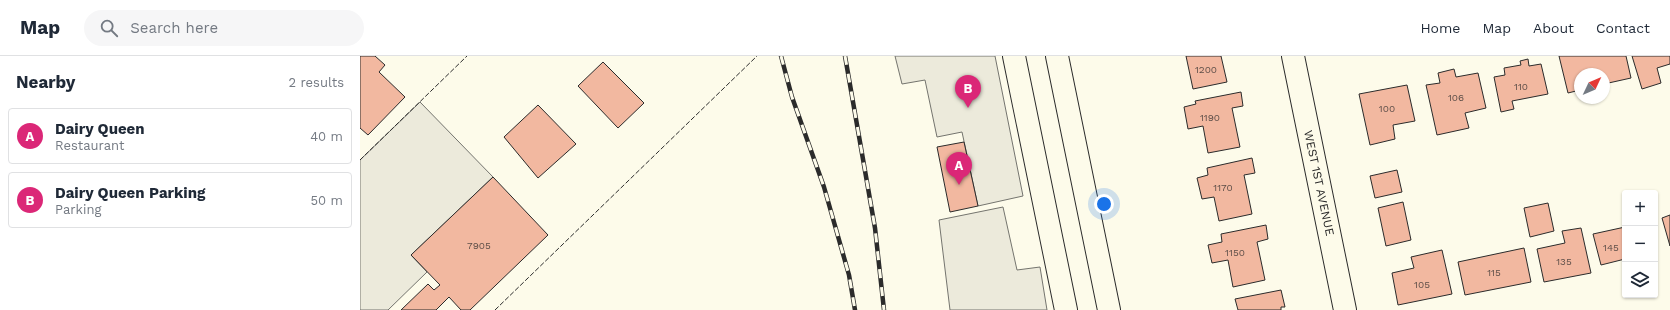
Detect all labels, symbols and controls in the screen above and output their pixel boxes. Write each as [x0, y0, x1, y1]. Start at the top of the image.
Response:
search box [84, 10, 364, 46]
text: Map [20, 16, 60, 39]
icon: search [98, 17, 120, 39]
text: Search here [130, 19, 218, 37]
text: Home [1420, 20, 1460, 36]
text: Map [1482, 20, 1511, 36]
text: About [1533, 20, 1574, 36]
text: Contact [1596, 20, 1650, 36]
house number: 1200 [1195, 64, 1217, 75]
north arrow [1574, 68, 1610, 104]
text: Nearby [16, 72, 75, 92]
text: 2 results [289, 75, 344, 90]
pin: B [955, 75, 981, 108]
house number: 110 [1514, 81, 1528, 92]
house number: 106 [1448, 92, 1464, 103]
house number: 100 [1379, 103, 1395, 114]
house number: 1190 [1200, 112, 1220, 123]
text: Dairy Queen [55, 120, 145, 138]
text: A [26, 129, 34, 144]
text: 40 m [310, 129, 343, 144]
street label: WEST 1ST AVENUE [1301, 129, 1337, 237]
text: Restaurant [55, 138, 125, 153]
pin: A [946, 152, 972, 185]
house number: 1170 [1213, 182, 1233, 193]
text: Dairy Queen Parking [55, 184, 205, 202]
map controls [1622, 190, 1658, 298]
button: + [1622, 190, 1658, 226]
text: B [26, 193, 34, 208]
text: 50 m [311, 193, 343, 208]
your location [1094, 194, 1114, 214]
text: Parking [55, 202, 101, 217]
button: − [1622, 226, 1658, 262]
house number: 7905 [467, 240, 491, 251]
house number: 145 [1603, 242, 1619, 253]
house number: 1150 [1225, 247, 1245, 258]
house number: 135 [1556, 256, 1572, 267]
button: layers [1622, 262, 1658, 298]
house number: 115 [1487, 267, 1501, 278]
house number: 105 [1414, 279, 1430, 290]

